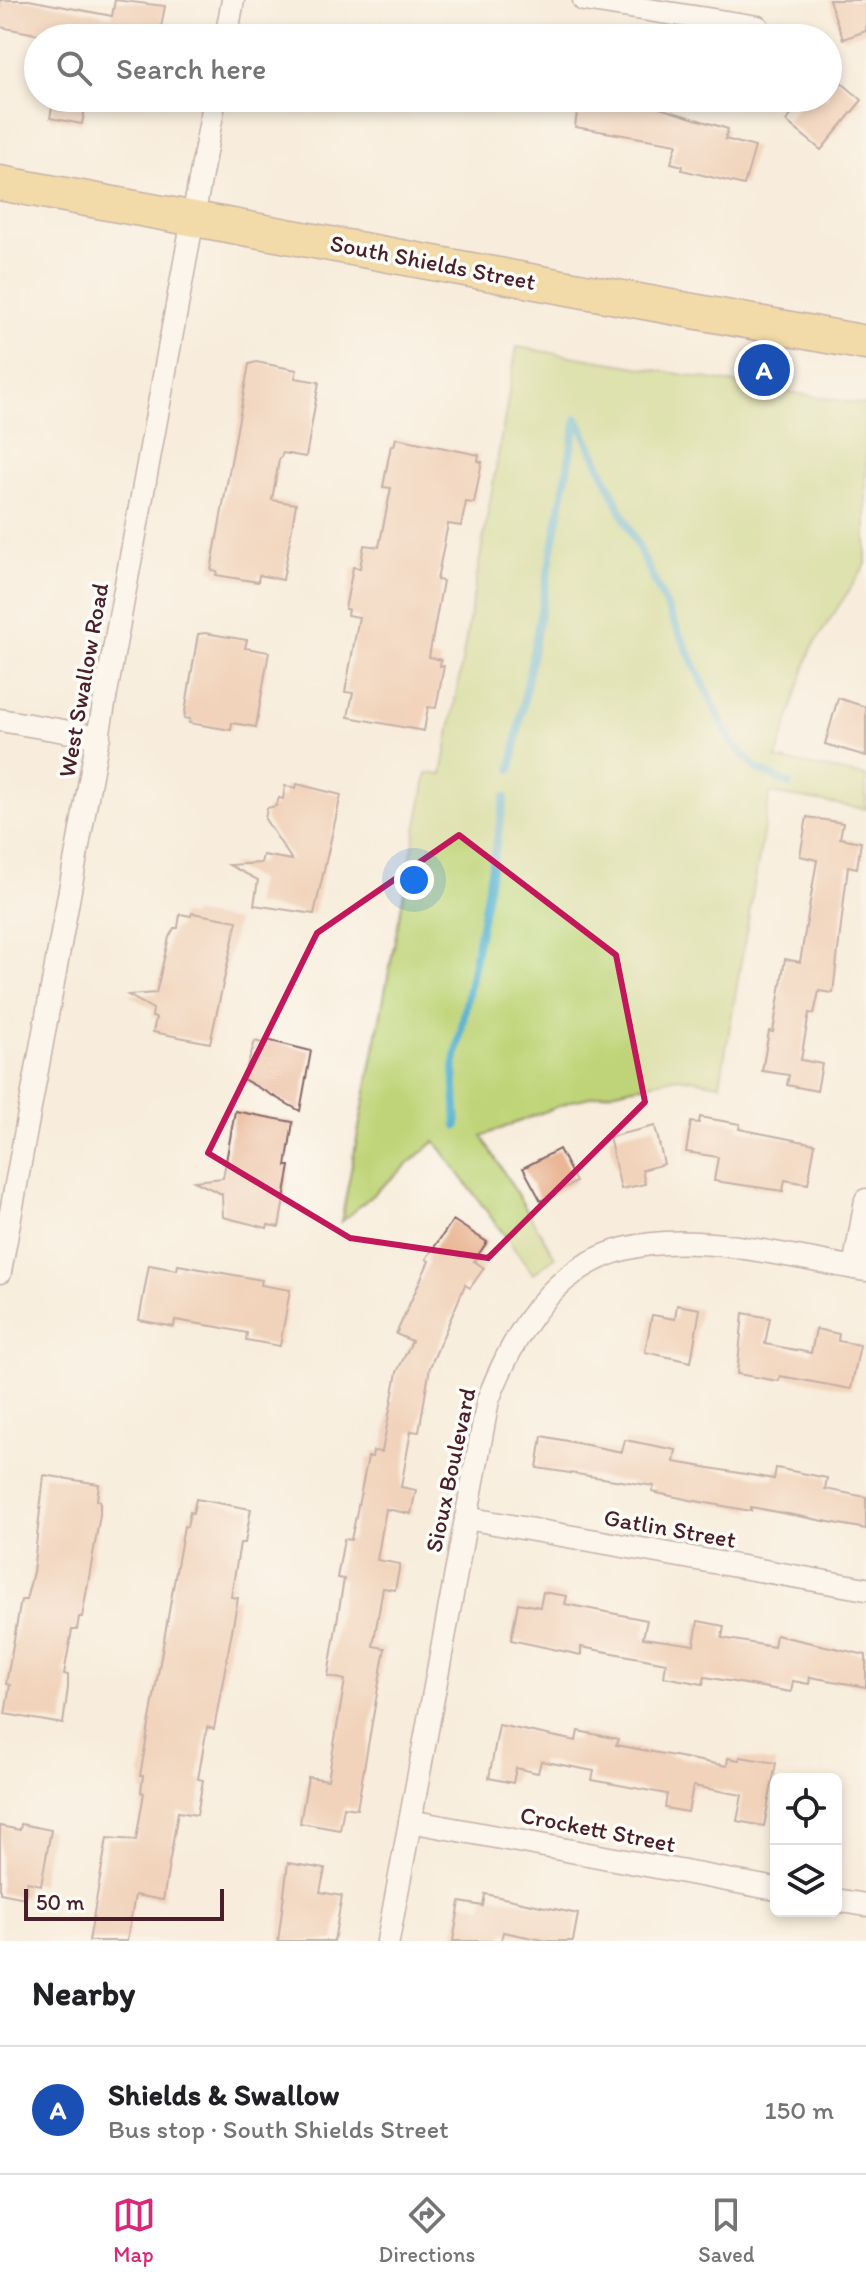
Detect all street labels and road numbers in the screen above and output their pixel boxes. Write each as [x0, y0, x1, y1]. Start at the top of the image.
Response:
street label: South Shields Street [328, 228, 538, 296]
street label: West Swallow Road [52, 580, 114, 780]
street label: Sioux Boulevard [418, 1385, 482, 1555]
street label: Gatlin Street [602, 1502, 738, 1554]
street label: Crockett Street [518, 1800, 678, 1858]

